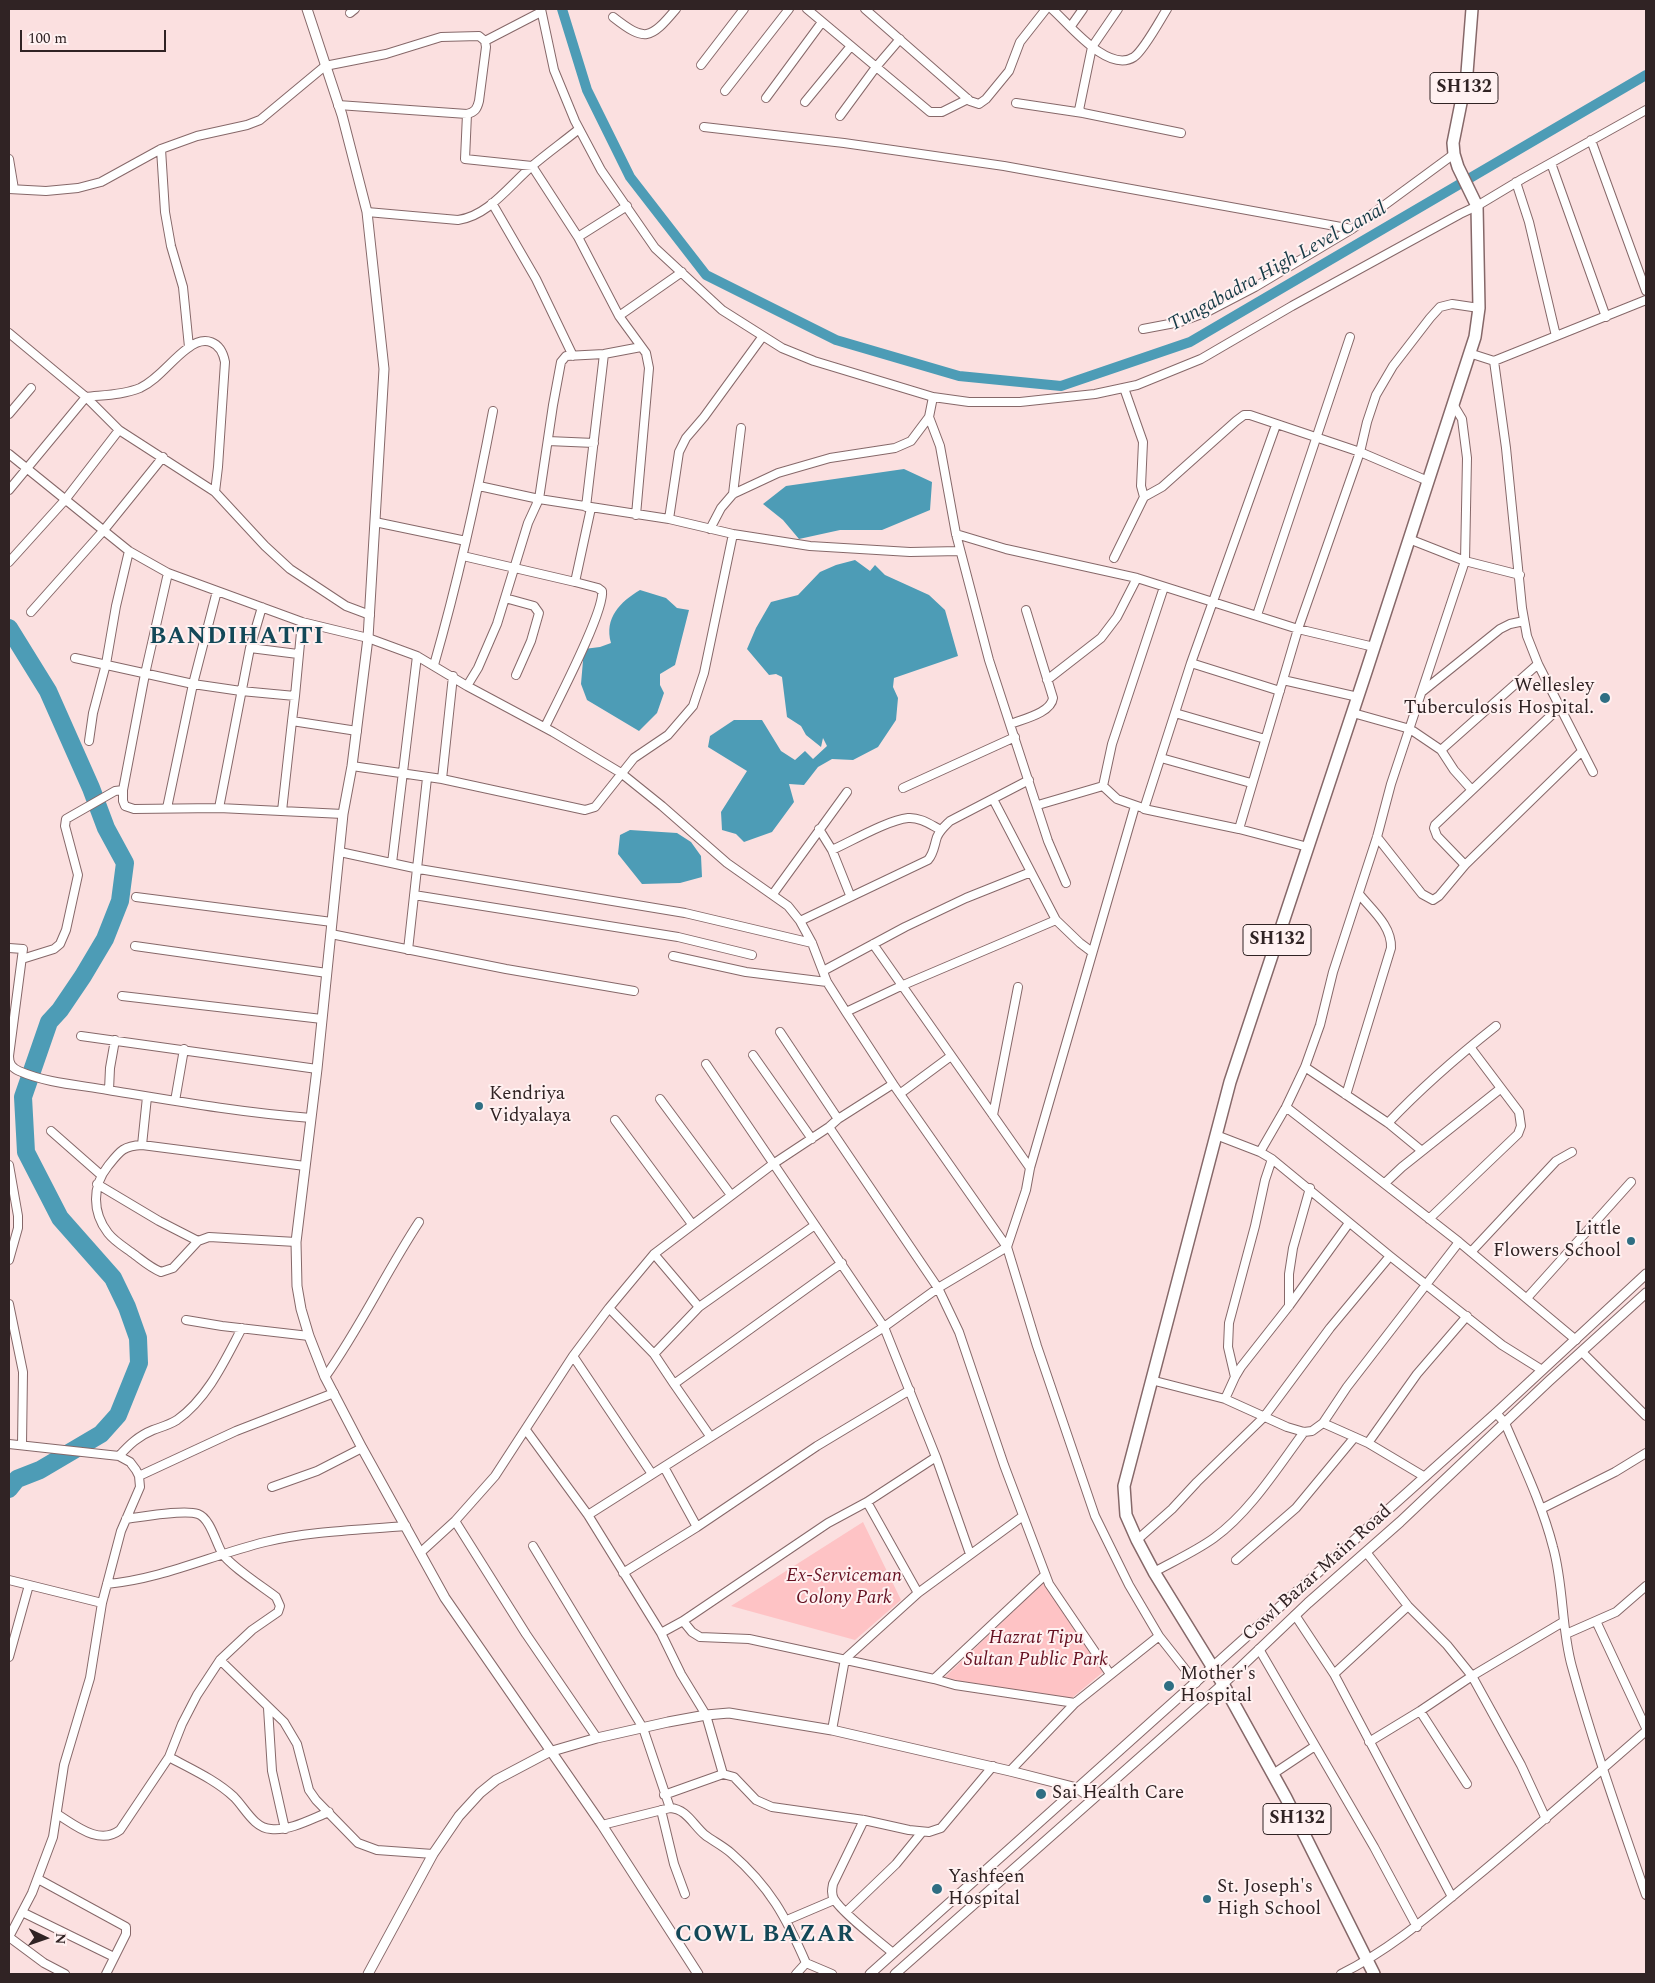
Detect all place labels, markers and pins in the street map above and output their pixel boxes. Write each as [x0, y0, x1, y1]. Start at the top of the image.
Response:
place label: Wellesley Tuberculosis Hospital. [1404, 676, 1594, 720]
marker: Wellesley Tuberculosis Hospital. [1598, 691, 1612, 705]
place label: Kendriya Vidyalaya [489, 1084, 571, 1128]
marker: Kendriya Vidyalaya [473, 1100, 485, 1112]
place label: Little Flowers School [1493, 1219, 1621, 1263]
marker: Little Flowers School [1625, 1235, 1637, 1247]
place label: Mother's Hospital [1180, 1664, 1256, 1708]
marker: Mother's Hospital [1162, 1679, 1176, 1693]
place label: Sai Health Care [1052, 1783, 1184, 1805]
marker: Sai Health Care [1034, 1787, 1048, 1801]
place label: Yashfeen Hospital [948, 1867, 1025, 1911]
place label: St. Joseph's High School [1217, 1877, 1321, 1921]
marker: Yashfeen Hospital [930, 1882, 944, 1896]
marker: St. Joseph's High School [1201, 1893, 1213, 1905]

